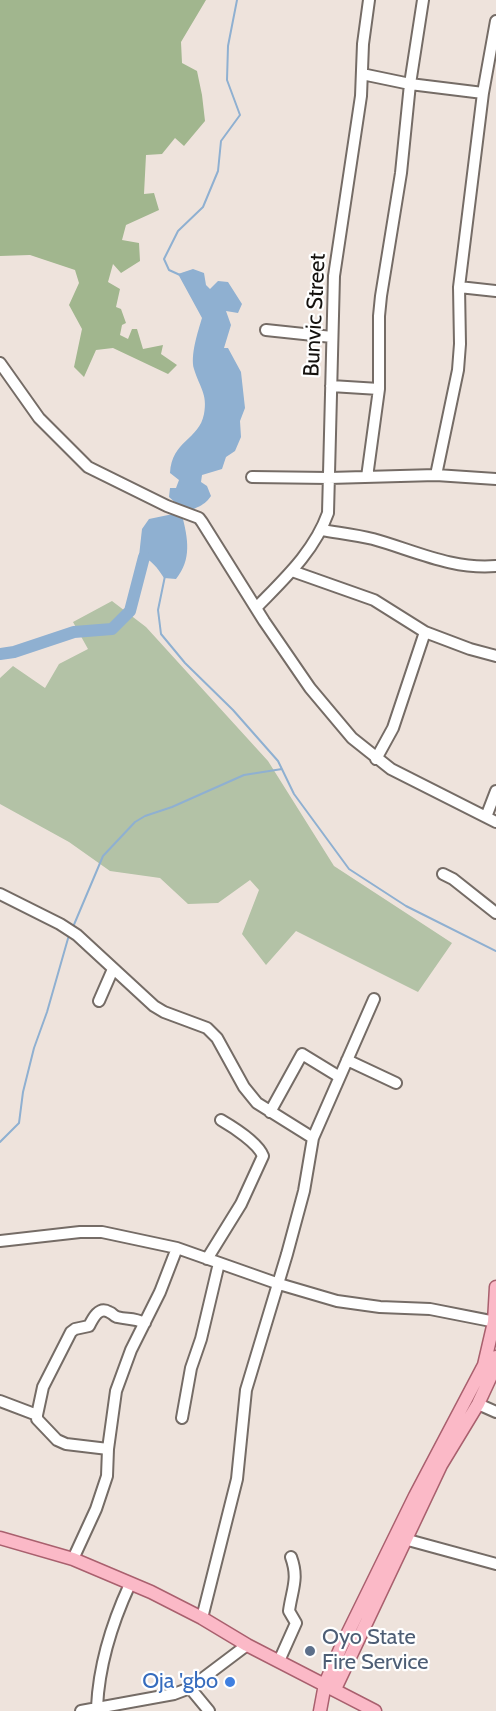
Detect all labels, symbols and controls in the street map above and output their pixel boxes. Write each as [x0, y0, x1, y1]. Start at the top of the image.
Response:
street label: Bunvic Street [299, 253, 331, 377]
place label: Oyo State Fire Service [322, 1625, 429, 1676]
marker: Oyo State Fire Service [303, 1644, 317, 1658]
place label: Oja 'gbo [142, 1669, 218, 1695]
marker: Oja 'gbo [223, 1675, 237, 1689]

